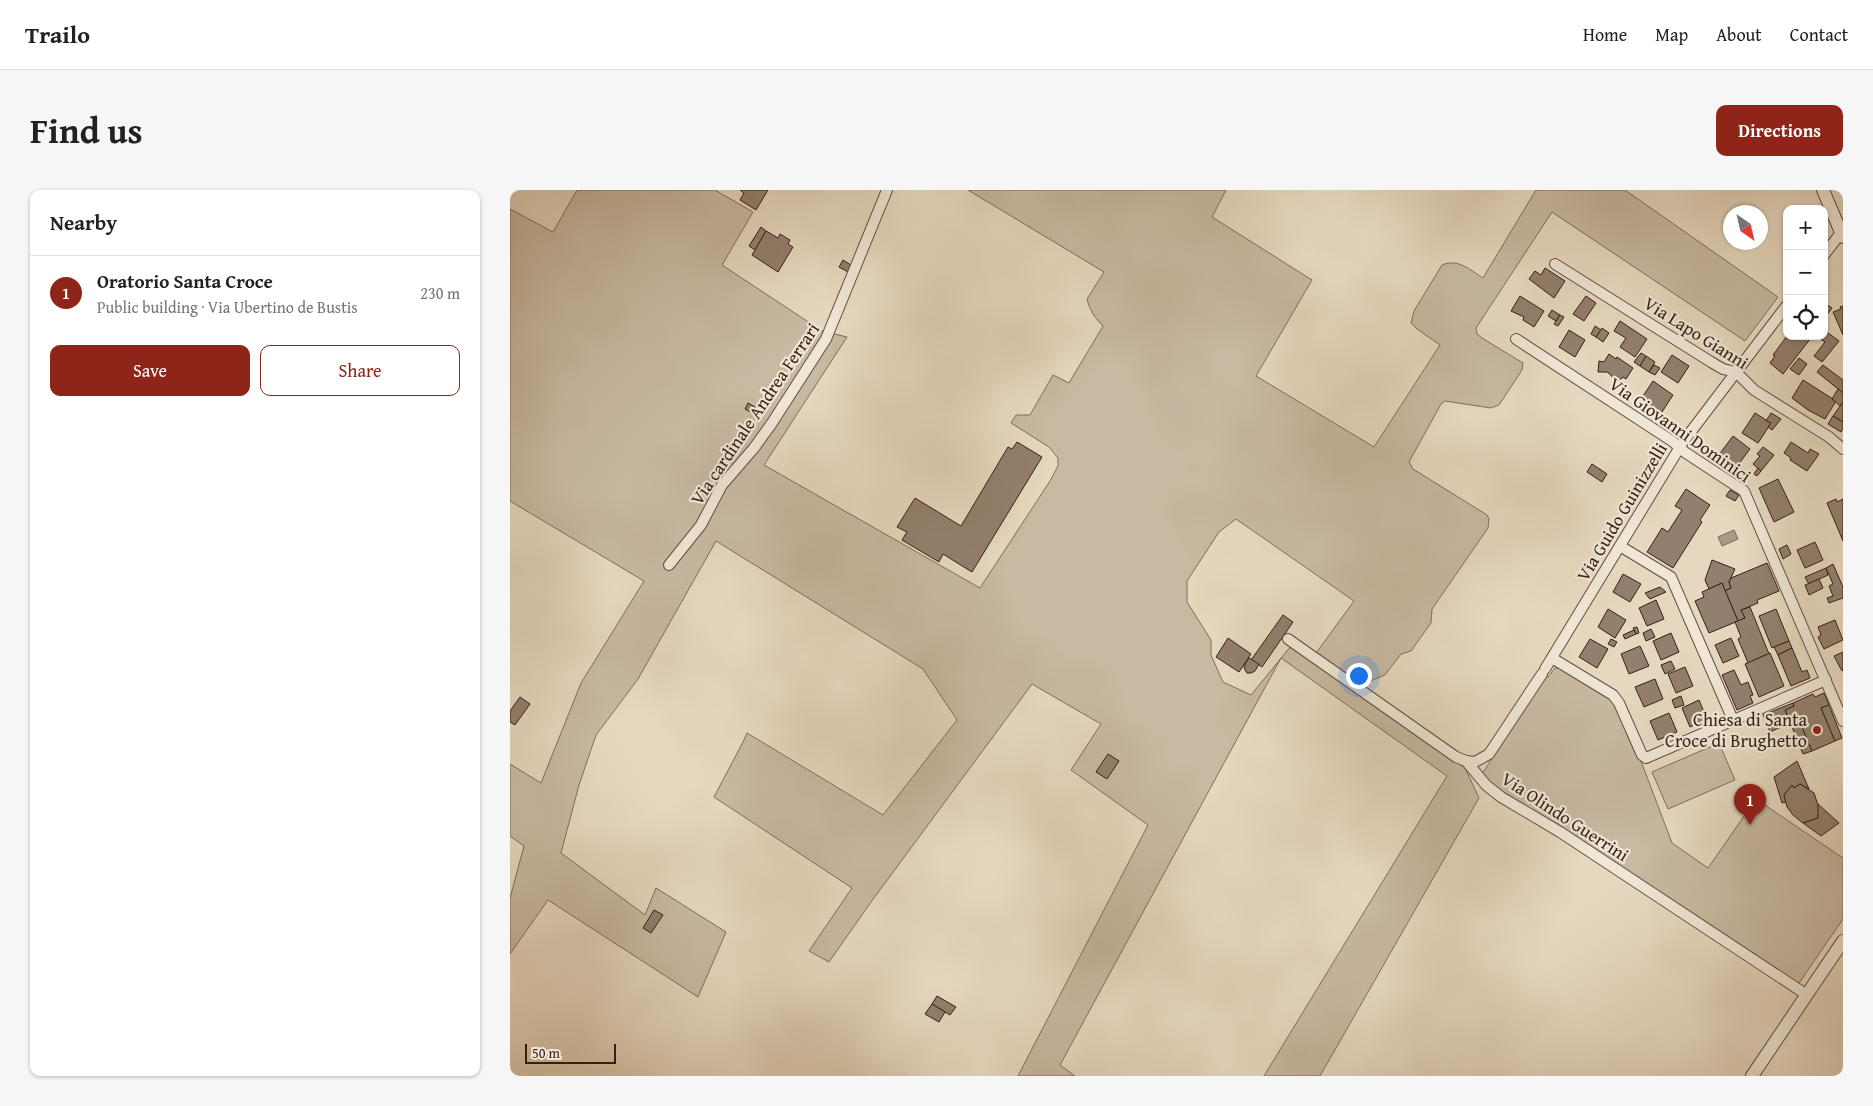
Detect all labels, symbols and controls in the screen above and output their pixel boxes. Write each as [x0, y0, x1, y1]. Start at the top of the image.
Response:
text: Trailo [25, 17, 90, 52]
text: Home [1583, 21, 1627, 48]
text: Map [1655, 21, 1688, 48]
text: About [1716, 21, 1762, 48]
text: Contact [1790, 21, 1848, 48]
text: Find us [30, 105, 143, 156]
button: Directions [1716, 105, 1843, 156]
north arrow [1723, 205, 1768, 250]
map controls [1783, 205, 1828, 340]
button: + [1783, 205, 1828, 250]
text: Nearby [50, 207, 117, 238]
button: − [1783, 250, 1828, 295]
text: Oratorio Santa Croce [97, 267, 273, 295]
text: 1 [62, 281, 70, 305]
text: 230 m [420, 281, 460, 305]
street label: Via Lapo Gianni [1639, 290, 1754, 376]
text: Public building · Via Ubertino de Bustis [97, 295, 358, 319]
button: locate [1783, 295, 1828, 340]
street label: Via cardinale Andrea Ferrari [683, 317, 826, 510]
button: Save [50, 345, 250, 396]
button: Share [260, 345, 460, 396]
street label: Via Giovanni Dominici [1604, 370, 1757, 489]
street label: Via Guido Guinizzelli [1569, 437, 1674, 586]
your location [1346, 663, 1372, 689]
place label: Chiesa di Santa Croce di Brughetto [1665, 706, 1807, 754]
marker: Chiesa di Santa Croce di Brughetto [1811, 724, 1823, 736]
street label: Via Olindo Guerrini [1496, 765, 1634, 868]
pin: 1 [1734, 784, 1766, 825]
scale bar [525, 1041, 616, 1064]
text: 50 m [532, 1043, 560, 1063]

